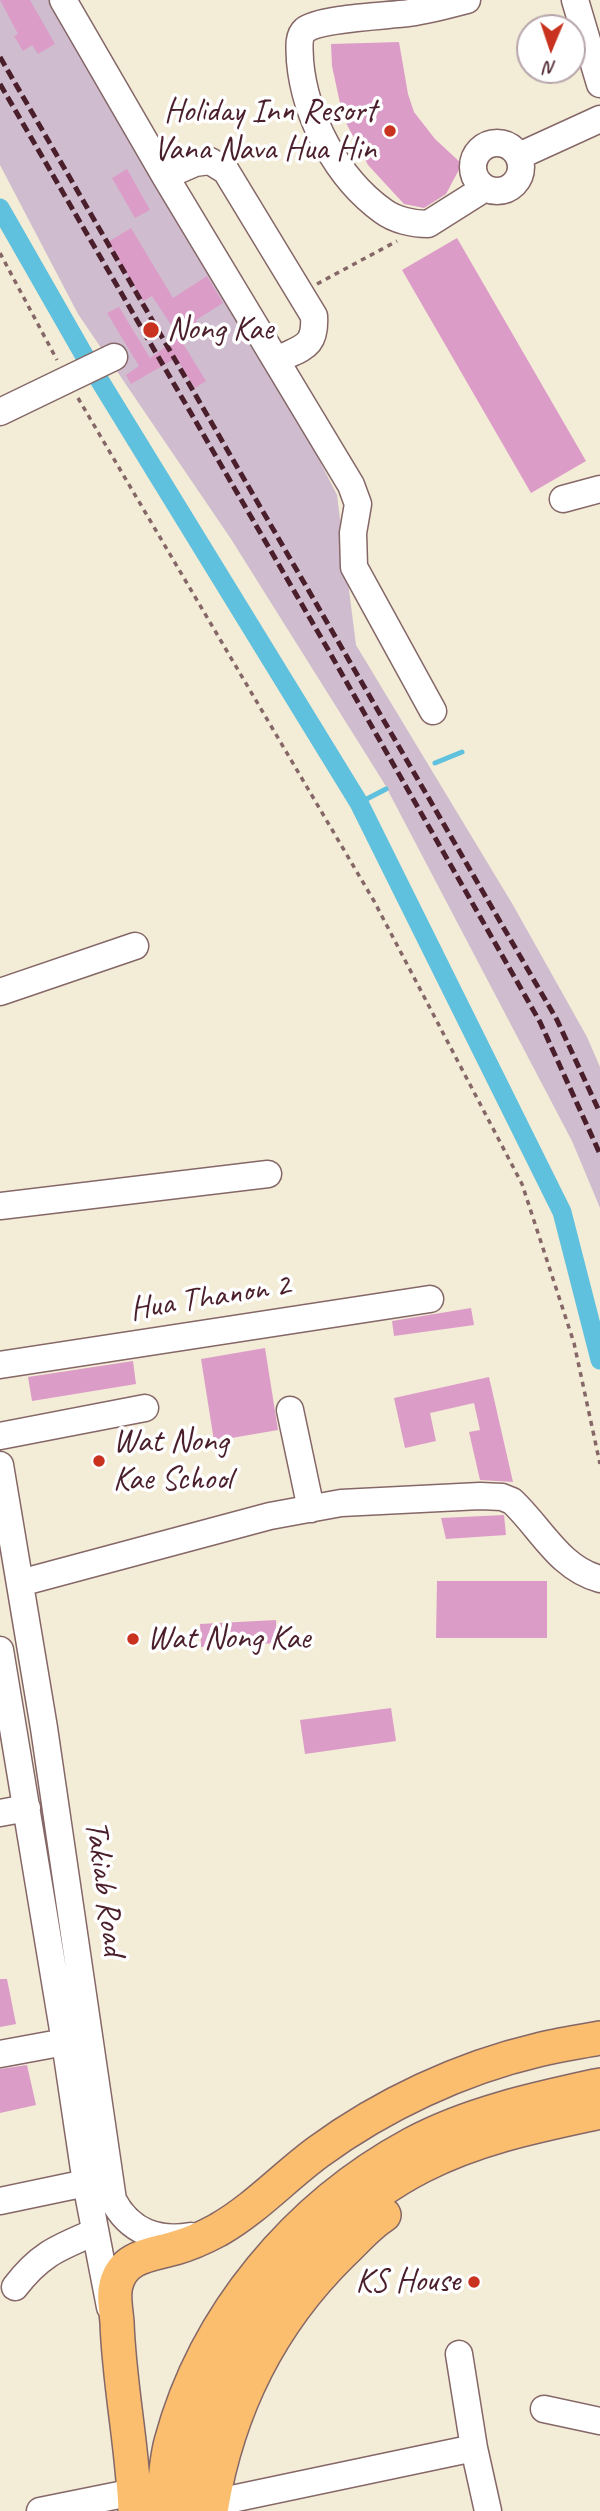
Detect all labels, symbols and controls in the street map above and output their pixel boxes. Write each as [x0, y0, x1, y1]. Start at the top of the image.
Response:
north arrow [516, 14, 586, 84]
text: N [544, 56, 557, 80]
place label: Holiday Inn Resort Vana Nava Hua Hin [153, 92, 376, 170]
marker: Holiday Inn Resort Vana Nava Hua Hin [382, 123, 398, 139]
place label: Nong Kae [167, 310, 273, 350]
marker: Nong Kae [141, 320, 161, 340]
street label: Hua Thanon 2 [127, 1266, 293, 1330]
place label: Wat Nong Kae School [113, 1422, 232, 1500]
marker: Wat Nong Kae School [91, 1453, 107, 1469]
place label: Wat Nong Kae [147, 1619, 310, 1659]
marker: Wat Nong Kae [125, 1631, 141, 1647]
street label: Takiab Road [75, 1818, 133, 1958]
place label: KS House [355, 2262, 460, 2302]
marker: KS House [466, 2274, 482, 2290]

